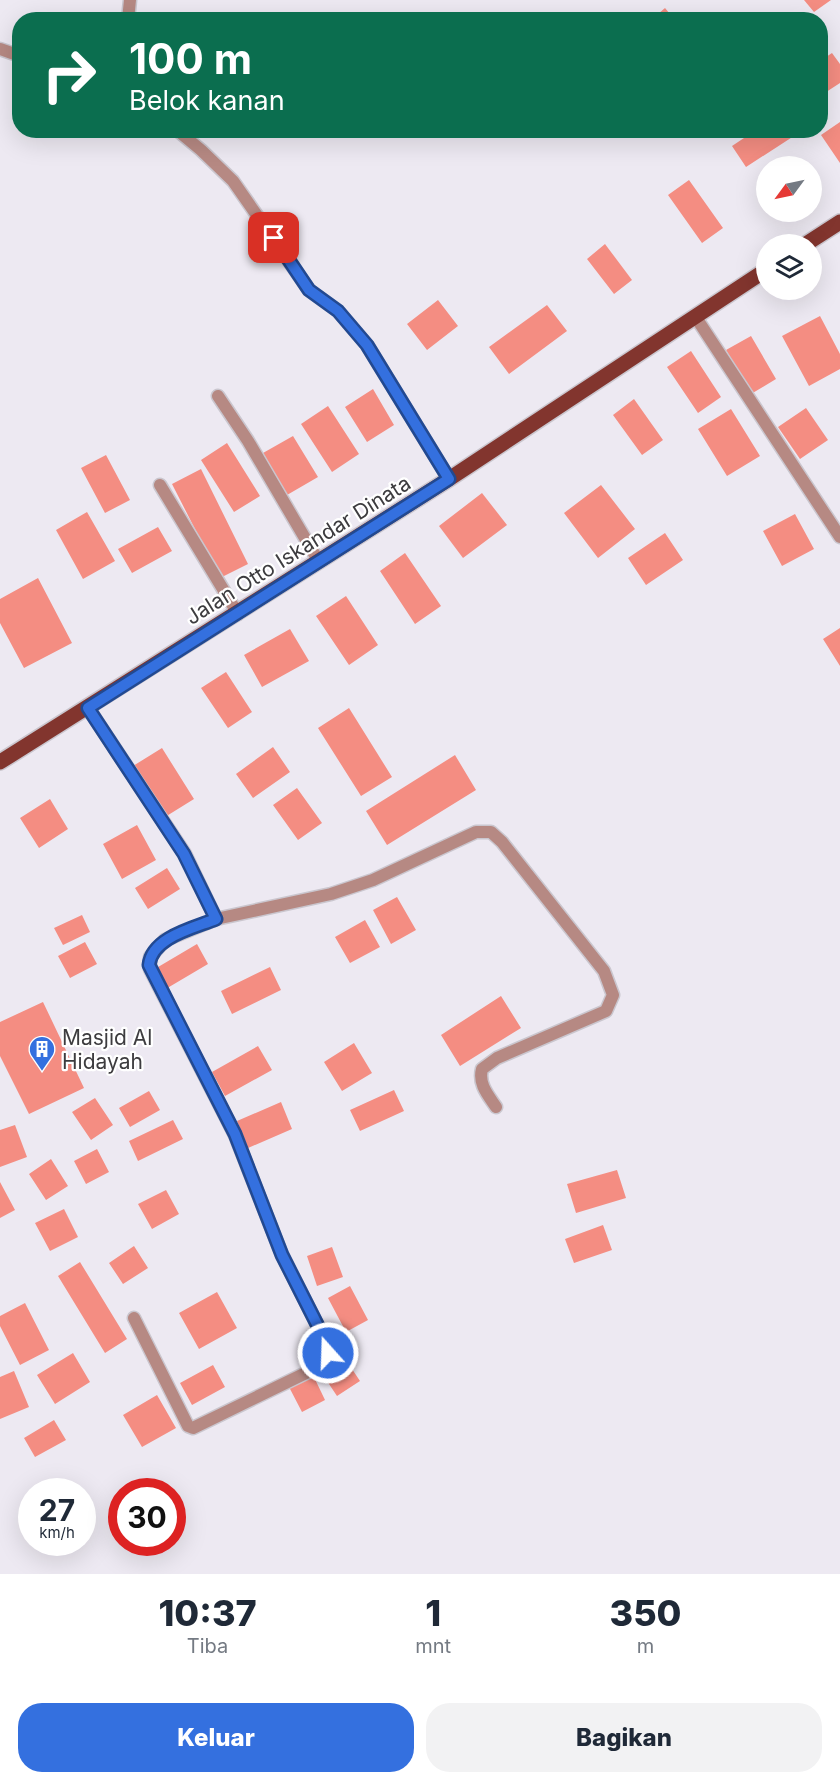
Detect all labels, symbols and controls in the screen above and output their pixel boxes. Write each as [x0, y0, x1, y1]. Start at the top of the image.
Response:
text: 100 m [129, 33, 252, 84]
icon: right [30, 36, 108, 114]
text: Belok kanan [129, 84, 285, 117]
north arrow [756, 156, 822, 222]
map controls [756, 156, 822, 300]
pin [248, 212, 299, 263]
icon: arrive [257, 221, 290, 254]
button: layers [756, 234, 822, 300]
street label: Jalan Otto Iskandar Dinata [181, 470, 415, 630]
place label: Masjid Al Hidayah [62, 1025, 152, 1074]
building icon: Masjid Al Hidayah [27, 1034, 57, 1072]
position arrow [296, 1321, 360, 1385]
speed limit sign: 30 [108, 1478, 186, 1556]
text: 27 [39, 1492, 75, 1528]
text: km/h [39, 1523, 75, 1542]
text: 10:37 [158, 1591, 257, 1635]
text: 1 [425, 1591, 441, 1635]
text: 350 [610, 1591, 682, 1635]
text: Tiba [187, 1634, 228, 1658]
text: mnt [415, 1634, 451, 1658]
text: m [637, 1634, 654, 1658]
button: Keluar [18, 1703, 414, 1772]
button: Bagikan [426, 1703, 822, 1772]

